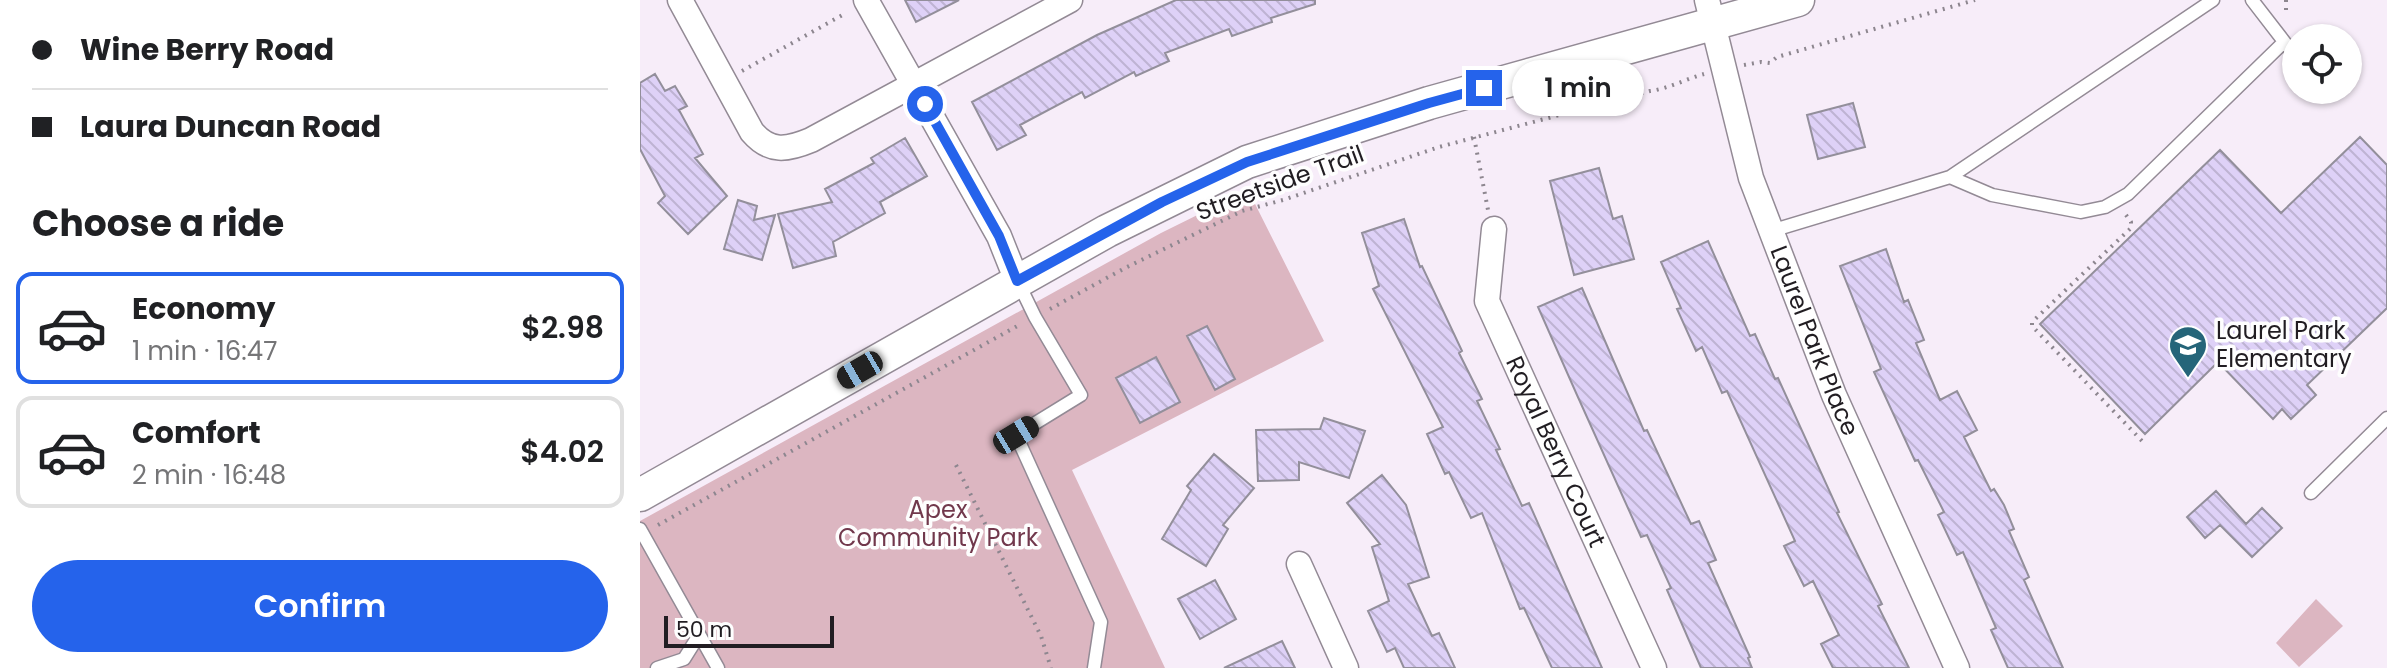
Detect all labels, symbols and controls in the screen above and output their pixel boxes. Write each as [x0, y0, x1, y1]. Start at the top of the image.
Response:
map controls [2282, 24, 2362, 104]
button: locate [2282, 24, 2362, 104]
text: Wine Berry Road [80, 28, 334, 71]
callout: 1 min [1512, 60, 1644, 116]
route end [1466, 70, 1502, 106]
text: 1 min [1544, 70, 1612, 106]
route start [907, 86, 943, 122]
text: Laura Duncan Road [80, 105, 381, 148]
street label: Streetside Trail [1191, 137, 1368, 228]
text: Choose a ride [32, 198, 284, 249]
street label: Laurel Park Place [1762, 241, 1867, 441]
text: Economy [132, 287, 276, 330]
icon: car [36, 292, 108, 364]
text: $2.98 [521, 306, 604, 349]
place label: Laurel Park Elementary [2216, 314, 2352, 375]
school or university icon: Laurel Park Elementary [2167, 324, 2209, 379]
text: 1 min · 16:47 [132, 333, 277, 369]
car [833, 348, 887, 392]
street label: Royal Berry Court [1498, 351, 1614, 552]
text: Comfort [132, 411, 261, 454]
car [989, 412, 1043, 458]
icon: car [36, 416, 108, 488]
text: $4.02 [520, 430, 604, 473]
text: 2 min · 16:48 [132, 457, 286, 493]
park label: Apex Community Park [838, 493, 1039, 554]
button: Confirm [32, 560, 608, 652]
scale bar [664, 612, 834, 648]
text: 50 m [676, 614, 732, 645]

